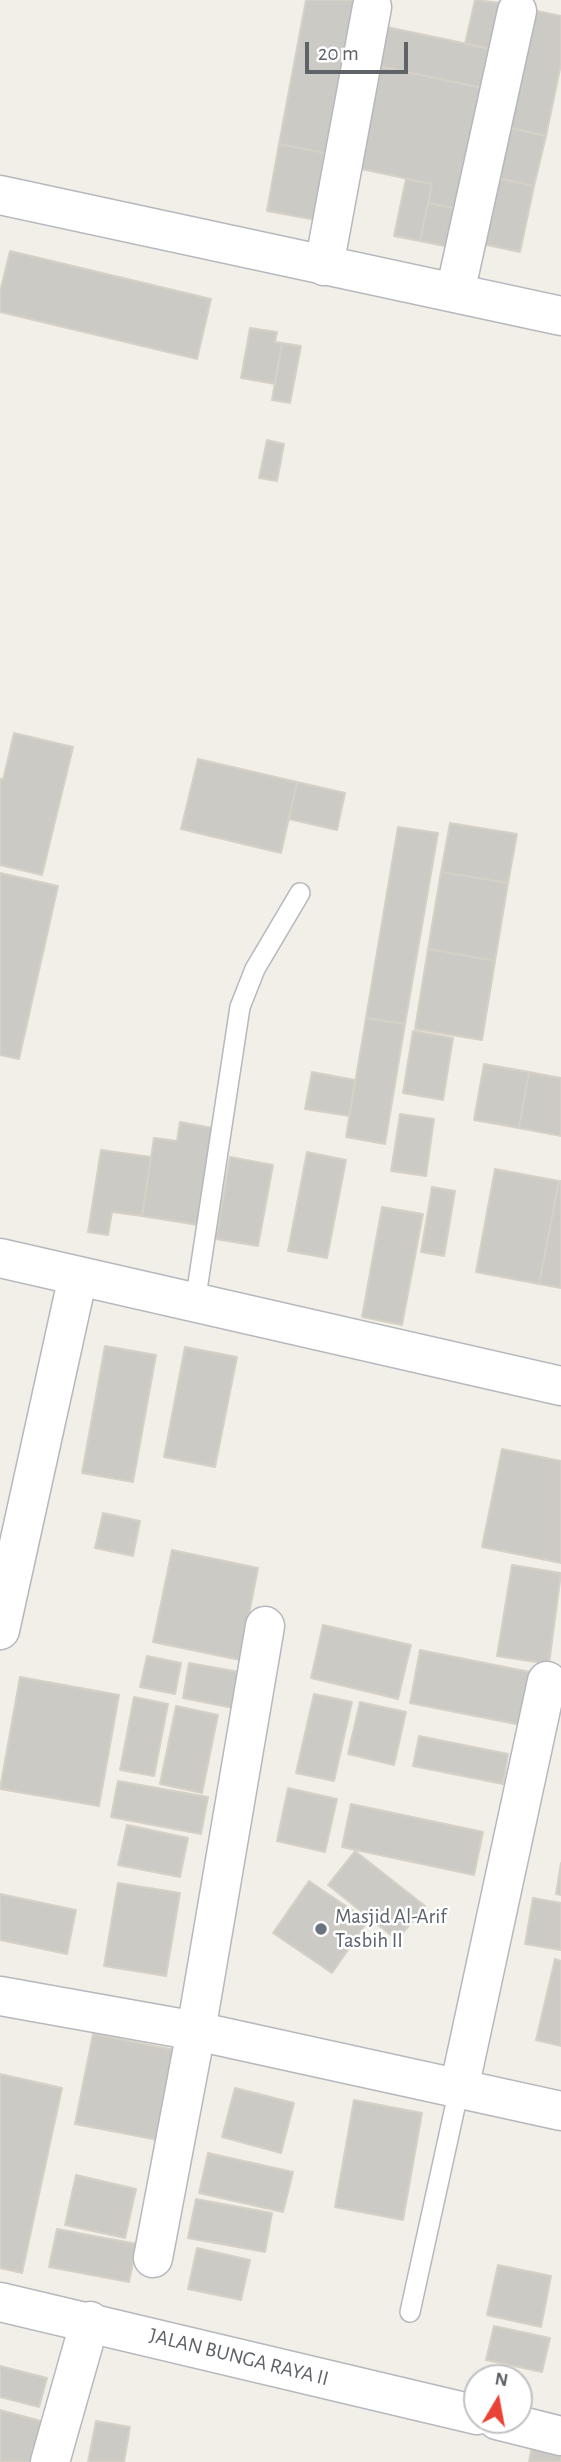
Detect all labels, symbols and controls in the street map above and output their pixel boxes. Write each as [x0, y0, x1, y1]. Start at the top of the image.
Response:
scale bar [309, 28, 412, 72]
text: 20 m [318, 43, 359, 64]
place label: Masjid Al-Arif Tasbih II [335, 1904, 447, 1954]
marker: Masjid Al-Arif Tasbih II [313, 1921, 329, 1937]
street label: JALAN BUNGA RAYA II [147, 2323, 331, 2391]
north arrow [463, 2364, 533, 2434]
text: N [493, 2369, 510, 2390]

